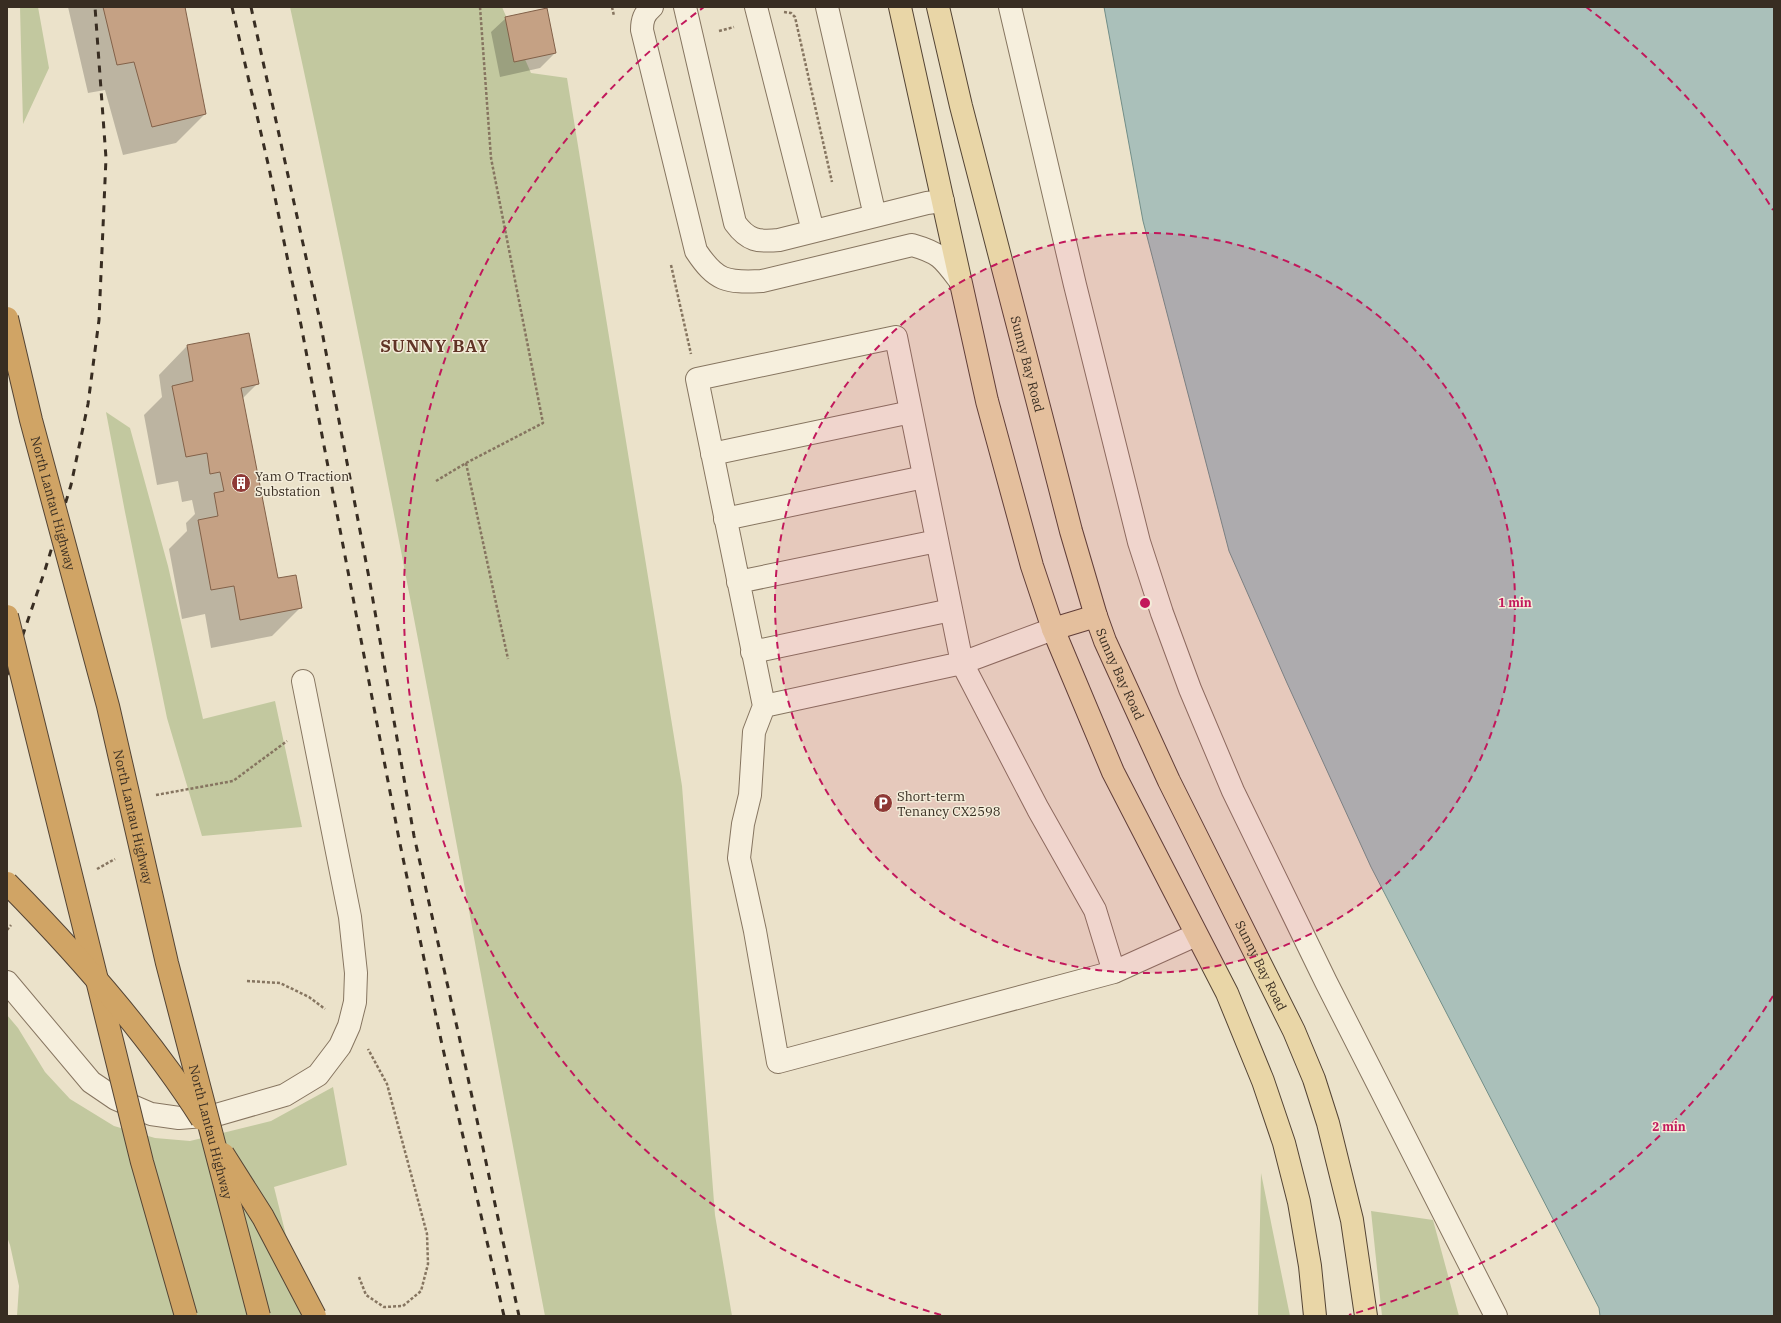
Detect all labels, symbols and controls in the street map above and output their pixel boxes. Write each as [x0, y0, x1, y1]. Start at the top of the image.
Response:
street label: Sunny Bay Road [1007, 314, 1048, 414]
district label: SUNNY BAY [380, 335, 490, 357]
street label: North Lantau Highway [27, 434, 79, 572]
place label: Yam O Traction Substation [255, 468, 349, 500]
building icon: Yam O Traction Substation [230, 472, 252, 494]
text: 1 min [1498, 595, 1532, 610]
centre of rings [1138, 596, 1152, 610]
street label: Sunny Bay Road [1092, 626, 1148, 723]
street label: North Lantau Highway [109, 748, 157, 887]
place label: Short-term Tenancy CX2598 [897, 788, 1001, 820]
parking icon: Short-term Tenancy CX2598 [872, 792, 894, 814]
street label: Sunny Bay Road [1231, 918, 1291, 1014]
street label: North Lantau Highway [185, 1063, 236, 1201]
text: 2 min [1652, 1119, 1686, 1134]

